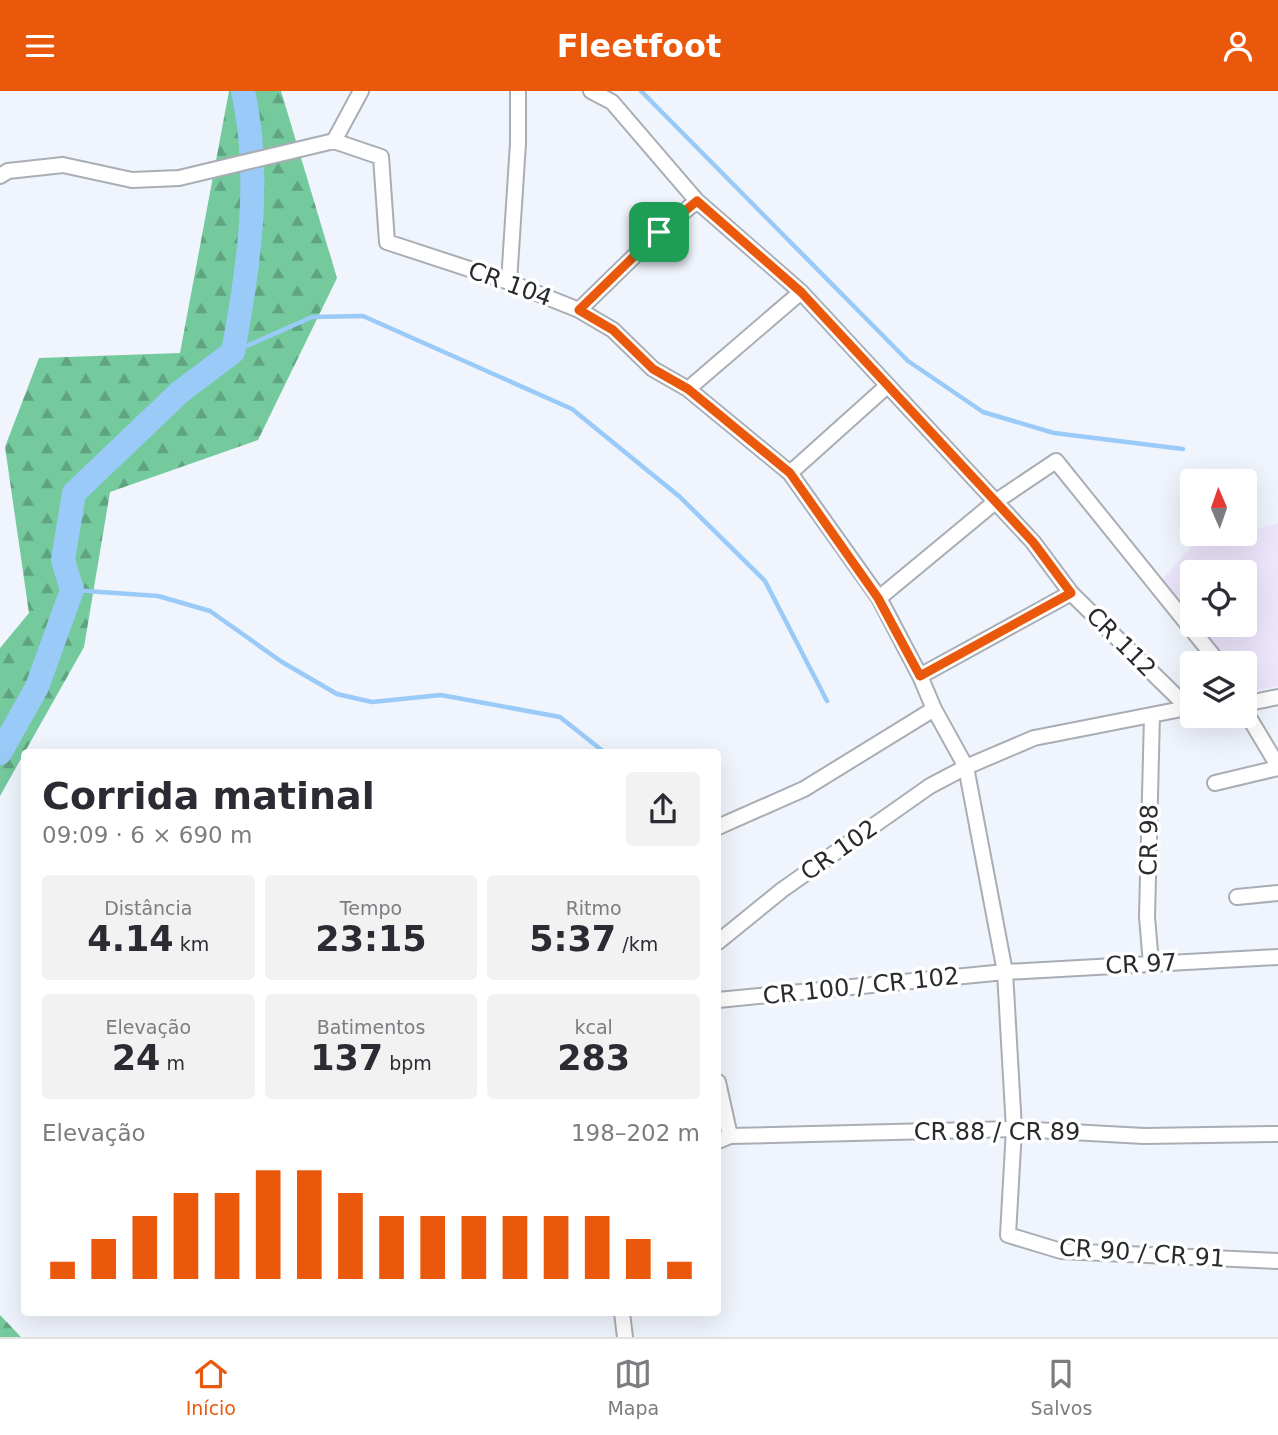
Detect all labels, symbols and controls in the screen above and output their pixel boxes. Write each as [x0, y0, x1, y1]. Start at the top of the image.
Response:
icon: menu [21, 27, 59, 65]
text: Fleetfoot [557, 27, 721, 65]
icon: person [1219, 27, 1257, 65]
pin [629, 202, 689, 262]
icon: arrive [640, 213, 678, 251]
street label: CR 104 [464, 256, 556, 312]
north arrow [1180, 469, 1256, 546]
map controls [1180, 469, 1257, 728]
button: locate [1180, 560, 1257, 637]
street label: CR 112 [1080, 601, 1162, 683]
button: layers [1180, 651, 1257, 728]
button: share [626, 772, 700, 846]
text: Corrida matinal [42, 774, 375, 818]
street label: CR 98 [1134, 804, 1164, 876]
street label: CR 102 [795, 814, 883, 886]
text: 09:09 · 6 × 690 m [42, 822, 252, 848]
text: Distância [104, 897, 192, 919]
text: Tempo [340, 897, 402, 919]
text: Ritmo [566, 897, 622, 919]
text: 4.14 [87, 919, 174, 959]
text: 23:15 [315, 919, 427, 959]
text: 5:37 [529, 919, 616, 959]
text: km [174, 933, 209, 955]
text: /km [616, 933, 658, 955]
street label: CR 97 [1105, 948, 1177, 980]
street label: CR 100 / CR 102 [762, 962, 960, 1010]
text: Elevação [106, 1016, 191, 1038]
text: Batimentos [317, 1016, 425, 1038]
text: kcal [574, 1016, 613, 1038]
text: 24 [112, 1038, 160, 1078]
text: 137 [310, 1038, 383, 1078]
text: 283 [557, 1038, 630, 1078]
text: m [160, 1052, 185, 1074]
text: bpm [383, 1052, 432, 1074]
street label: CR 88 / CR 89 [914, 1118, 1080, 1146]
text: Elevação [42, 1120, 146, 1146]
text: 198–202 m [571, 1120, 700, 1146]
street label: CR 90 / CR 91 [1058, 1233, 1226, 1273]
tab: Início [186, 1355, 236, 1419]
tab: Mapa [607, 1355, 659, 1419]
tab: Salvos [1031, 1355, 1092, 1419]

